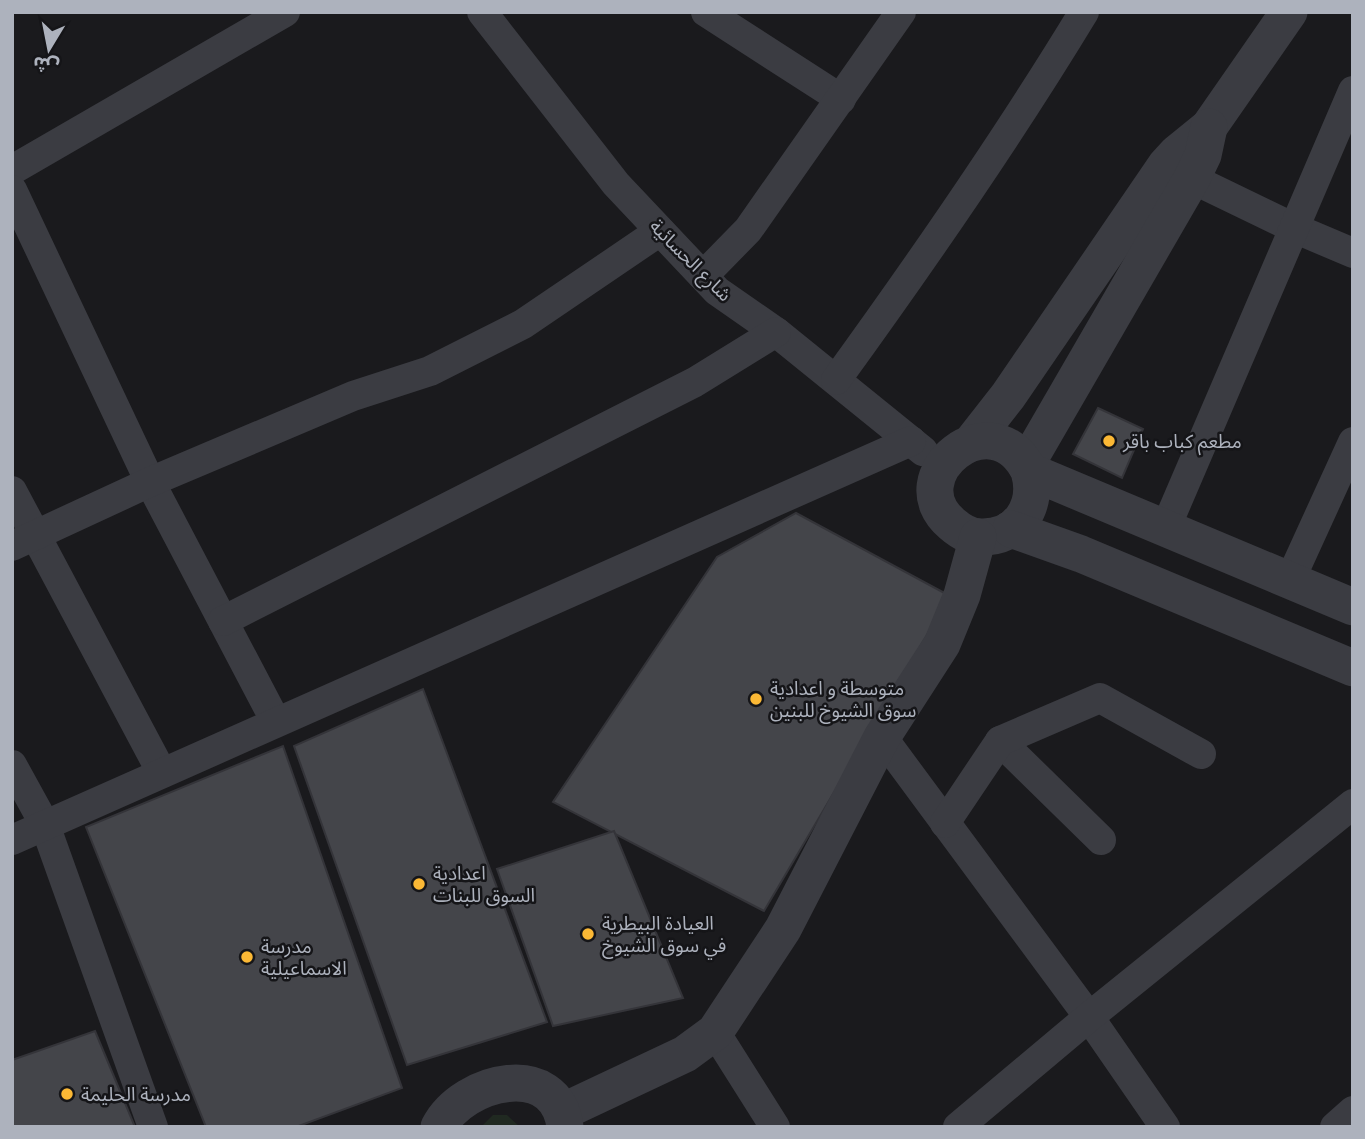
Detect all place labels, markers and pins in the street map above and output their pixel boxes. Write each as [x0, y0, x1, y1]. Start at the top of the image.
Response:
place label: مطعم كباب باقر [1122, 430, 1242, 456]
marker: مطعم كباب باقر [1101, 433, 1117, 449]
place label: متوسطة و اعدادية سوق الشيوخ للبنين [770, 677, 916, 724]
marker: متوسطة و اعدادية سوق الشيوخ للبنين [748, 691, 764, 707]
place label: اعدادية السوق للبنات [433, 862, 535, 907]
marker: اعدادية السوق للبنات [411, 876, 427, 892]
place label: العيادة البيطرية في سوق الشيوخ [602, 912, 726, 960]
marker: العيادة البيطرية في سوق الشيوخ [580, 926, 596, 942]
place label: مدرسة الاسماعيلية [261, 935, 347, 980]
marker: مدرسة الاسماعيلية [239, 949, 255, 965]
place label: مدرسة الحليمة [81, 1083, 191, 1106]
marker: مدرسة الحليمة [59, 1086, 75, 1102]

